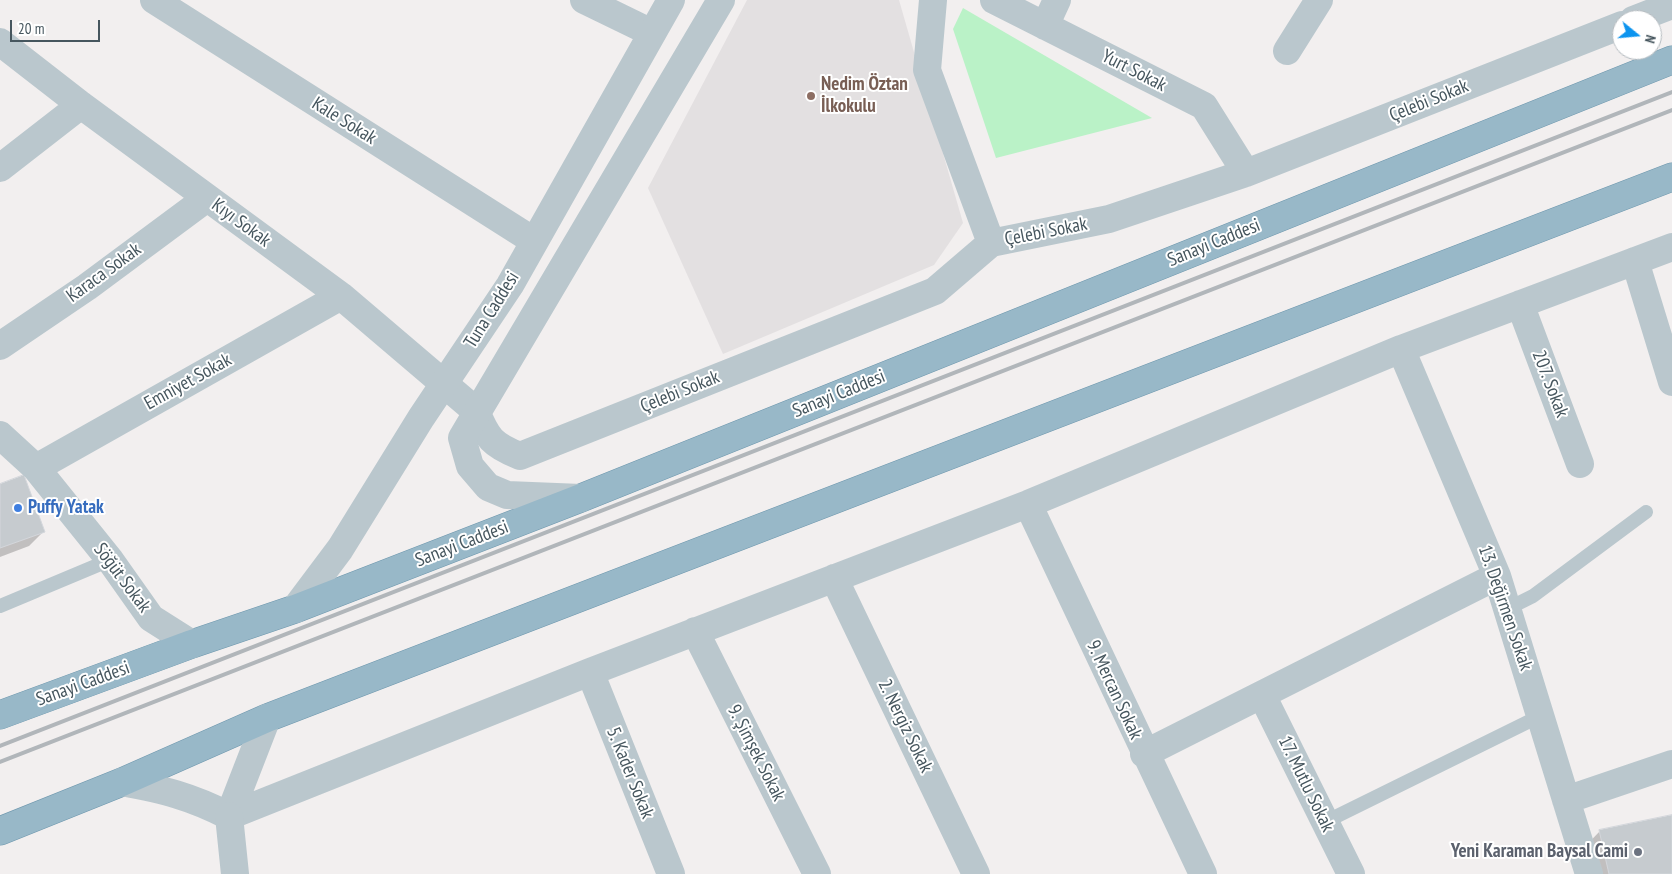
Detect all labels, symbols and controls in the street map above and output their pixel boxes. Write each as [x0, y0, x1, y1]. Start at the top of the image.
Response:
scale bar [12, 10, 102, 42]
north arrow [1612, 10, 1662, 60]
text: 20 m [18, 19, 44, 38]
text: N [1641, 33, 1660, 45]
street label: Yurt Sokak [1098, 45, 1170, 97]
place label: Nedim Öztan İlkokulu [821, 74, 908, 118]
street label: Çelebi Sokak [1386, 75, 1472, 127]
marker: Nedim Öztan İlkokulu [805, 90, 817, 102]
street label: Kale Sokak [308, 92, 380, 150]
street label: Kıyı Sokak [207, 194, 275, 252]
street label: Çelebi Sokak [1003, 213, 1089, 251]
street label: Sanayi Caddesi [1164, 214, 1264, 272]
street label: Karaca Sokak [62, 238, 146, 308]
street label: Tuna Caddesi [460, 267, 524, 353]
street label: 207. Sokak [1527, 347, 1573, 421]
street label: Emniyet Sokak [141, 349, 235, 415]
street label: Sanayi Caddesi [789, 365, 889, 423]
street label: Çelebi Sokak [637, 366, 723, 418]
place label: Puffy Yatak [28, 497, 104, 519]
marker: Puffy Yatak [12, 502, 24, 514]
street label: Sanayi Caddesi [412, 516, 512, 572]
street label: Söğüt Sokak [89, 539, 155, 617]
street label: 13. Değirmen Sokak [1473, 542, 1537, 674]
street label: 9. Mercan Sokak [1081, 637, 1147, 743]
street label: Sanayi Caddesi [33, 657, 133, 711]
street label: 2. Nergiz Sokak [873, 676, 937, 776]
street label: 9. Şimşek Sokak [722, 701, 790, 805]
street label: 5. Kader Sokak [601, 724, 659, 822]
street label: 17. Mutlu Sokak [1273, 732, 1339, 836]
place label: Yeni Karaman Baysal Cami [1451, 841, 1628, 863]
marker: Yeni Karaman Baysal Cami [1632, 846, 1644, 858]

